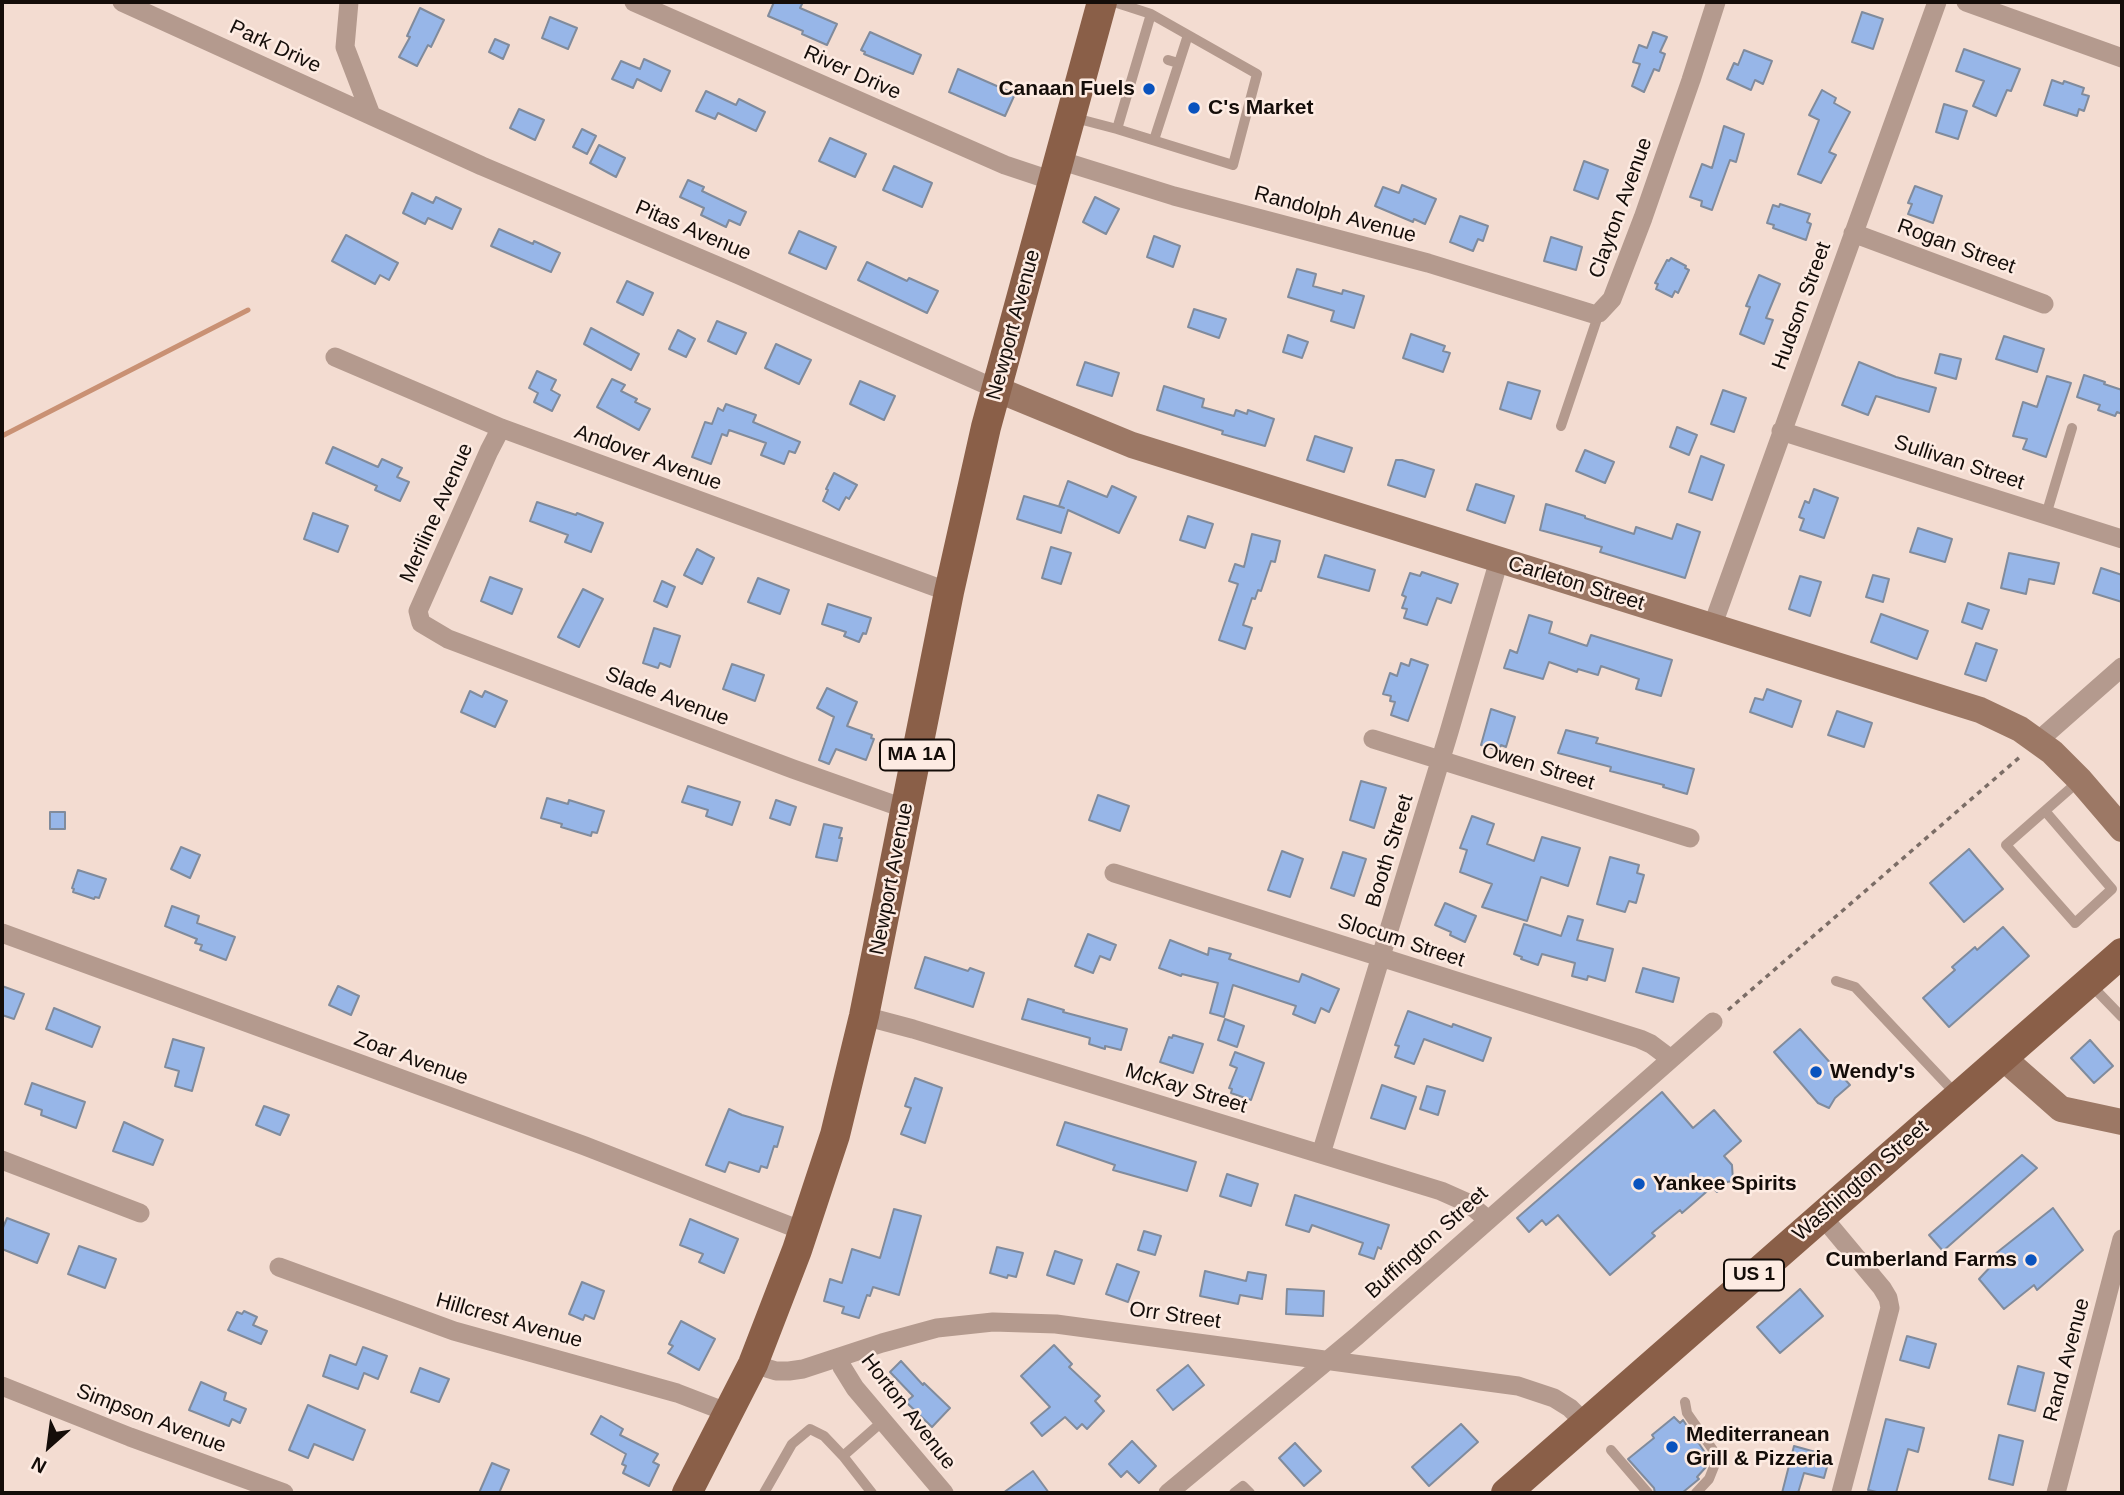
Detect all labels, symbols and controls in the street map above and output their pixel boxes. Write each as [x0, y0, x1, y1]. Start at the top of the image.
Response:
street label: Park Drive [225, 15, 325, 79]
street label: River Drive [799, 40, 905, 106]
place label: Canaan Fuels [998, 76, 1135, 102]
marker: Canaan Fuels [1141, 81, 1157, 97]
place label: C's Market [1208, 95, 1313, 121]
marker: C's Market [1186, 100, 1202, 116]
street label: Clayton Avenue [1584, 134, 1658, 282]
street label: Randolph Avenue [1251, 181, 1419, 249]
street label: Pitas Avenue [631, 195, 755, 267]
street label: Rogan Street [1894, 214, 2018, 280]
street label: Hudson Street [1767, 239, 1837, 373]
street label: Newport Avenue [982, 247, 1046, 403]
street label: Andover Avenue [571, 420, 725, 496]
street label: Sullivan Street [1891, 430, 2027, 496]
street label: Meriline Avenue [395, 439, 479, 587]
street label: Carleton Street [1505, 551, 1647, 617]
street label: Slade Avenue [602, 662, 732, 732]
street label: Owen Street [1479, 738, 1597, 796]
road number: MA 1A [880, 740, 954, 770]
street label: Booth Street [1361, 791, 1419, 911]
street label: Newport Avenue [865, 801, 919, 957]
street label: Slocum Street [1334, 909, 1468, 973]
street label: Zoar Avenue [350, 1027, 472, 1091]
street label: McKay Street [1122, 1059, 1250, 1119]
place label: Wendy's [1830, 1059, 1915, 1085]
marker: Wendy's [1808, 1064, 1824, 1080]
street label: Washington Street [1788, 1115, 1934, 1247]
place label: Yankee Spirits [1653, 1171, 1797, 1197]
marker: Yankee Spirits [1631, 1176, 1647, 1192]
street label: Buffington Street [1361, 1181, 1493, 1305]
place label: Cumberland Farms [1826, 1247, 2017, 1273]
marker: Cumberland Farms [2023, 1252, 2039, 1268]
road number: US 1 [1724, 1260, 1784, 1290]
street label: Hillcrest Avenue [433, 1288, 585, 1354]
street label: Rand Avenue [2038, 1295, 2096, 1425]
street label: Orr Street [1128, 1297, 1222, 1335]
street label: Horton Avenue [855, 1349, 961, 1475]
street label: Simpson Avenue [73, 1379, 229, 1459]
north arrow [14, 1411, 84, 1481]
place label: Mediterranean Grill & Pizzeria [1686, 1422, 1833, 1472]
marker: Mediterranean Grill & Pizzeria [1664, 1439, 1680, 1455]
text: N [28, 1452, 50, 1477]

